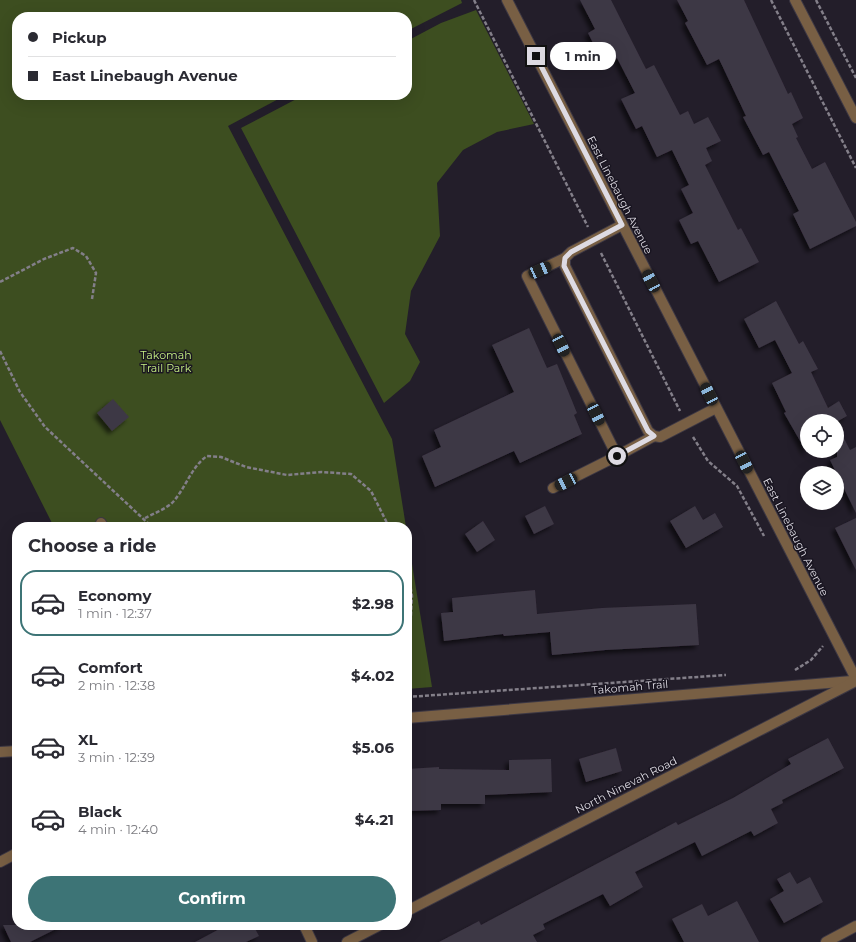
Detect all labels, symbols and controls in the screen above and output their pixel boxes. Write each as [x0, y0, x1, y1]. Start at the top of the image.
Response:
text: Pickup [52, 28, 107, 47]
callout: 1 min [550, 42, 616, 70]
route end [527, 47, 545, 65]
text: 1 min [565, 48, 601, 64]
text: East Linebaugh Avenue [52, 66, 238, 85]
street label: East Linebaugh Avenue [584, 134, 656, 257]
car [527, 260, 553, 280]
car [640, 268, 662, 294]
car [550, 332, 572, 358]
park label: Takomah Trail Park [140, 348, 192, 375]
car [698, 381, 720, 407]
car [585, 401, 607, 427]
map controls [800, 414, 844, 510]
button: locate [800, 414, 844, 458]
route start [608, 447, 626, 465]
car [733, 449, 755, 475]
button: layers [800, 466, 844, 510]
car [553, 471, 579, 493]
street label: East Linebaugh Avenue [760, 476, 832, 599]
text: Choose a ride [28, 535, 156, 557]
icon: car [30, 585, 66, 621]
text: Economy [78, 586, 151, 605]
text: $2.98 [352, 594, 394, 613]
text: 1 min · 12:37 [78, 605, 152, 621]
icon: car [30, 657, 66, 693]
text: Comfort [78, 658, 143, 677]
text: $4.02 [351, 666, 394, 685]
text: 2 min · 12:38 [78, 677, 155, 693]
street label: Takomah Trail [591, 677, 669, 697]
icon: car [30, 729, 66, 765]
text: XL [78, 730, 97, 749]
text: $5.06 [352, 738, 394, 757]
text: 3 min · 12:39 [78, 749, 155, 765]
street label: North Ninevah Road [573, 753, 679, 817]
icon: car [30, 801, 66, 837]
text: Black [78, 802, 122, 821]
text: $4.21 [355, 810, 394, 829]
text: 4 min · 12:40 [78, 821, 158, 837]
button: Confirm [28, 876, 396, 922]

